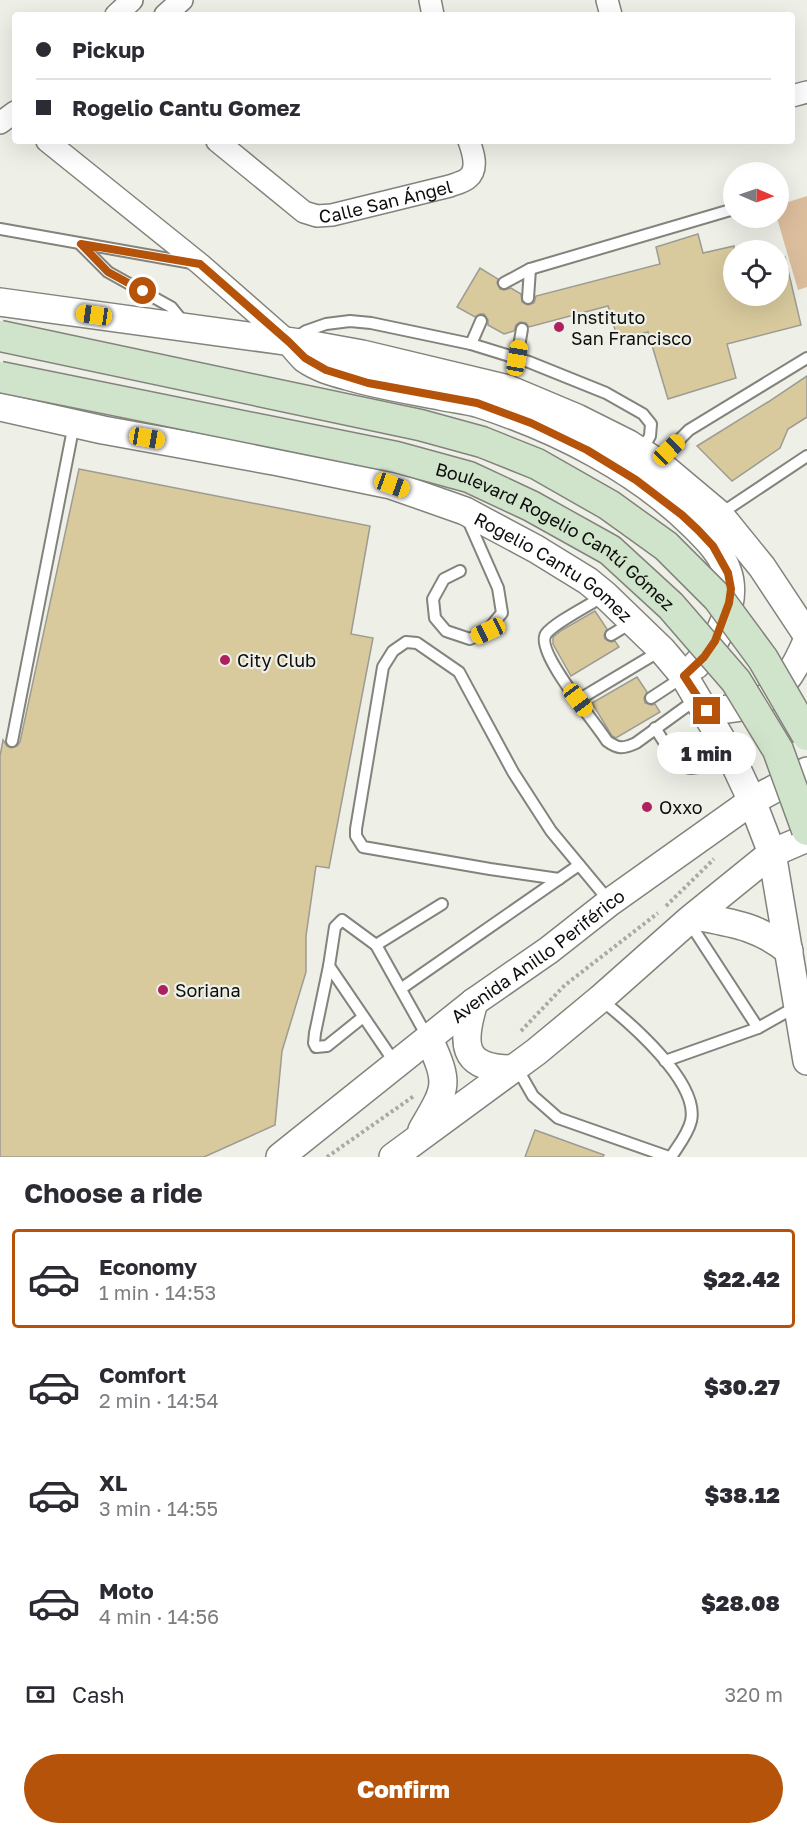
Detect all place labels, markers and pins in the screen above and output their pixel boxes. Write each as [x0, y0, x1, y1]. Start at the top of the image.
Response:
place label: Instituto San Francisco [571, 306, 692, 349]
marker: Instituto San Francisco [552, 320, 566, 334]
place label: City Club [237, 649, 316, 671]
marker: City Club [218, 653, 232, 667]
place label: Oxxo [659, 796, 703, 818]
marker: Oxxo [640, 800, 654, 814]
place label: Soriana [175, 979, 241, 1001]
marker: Soriana [156, 983, 170, 997]

